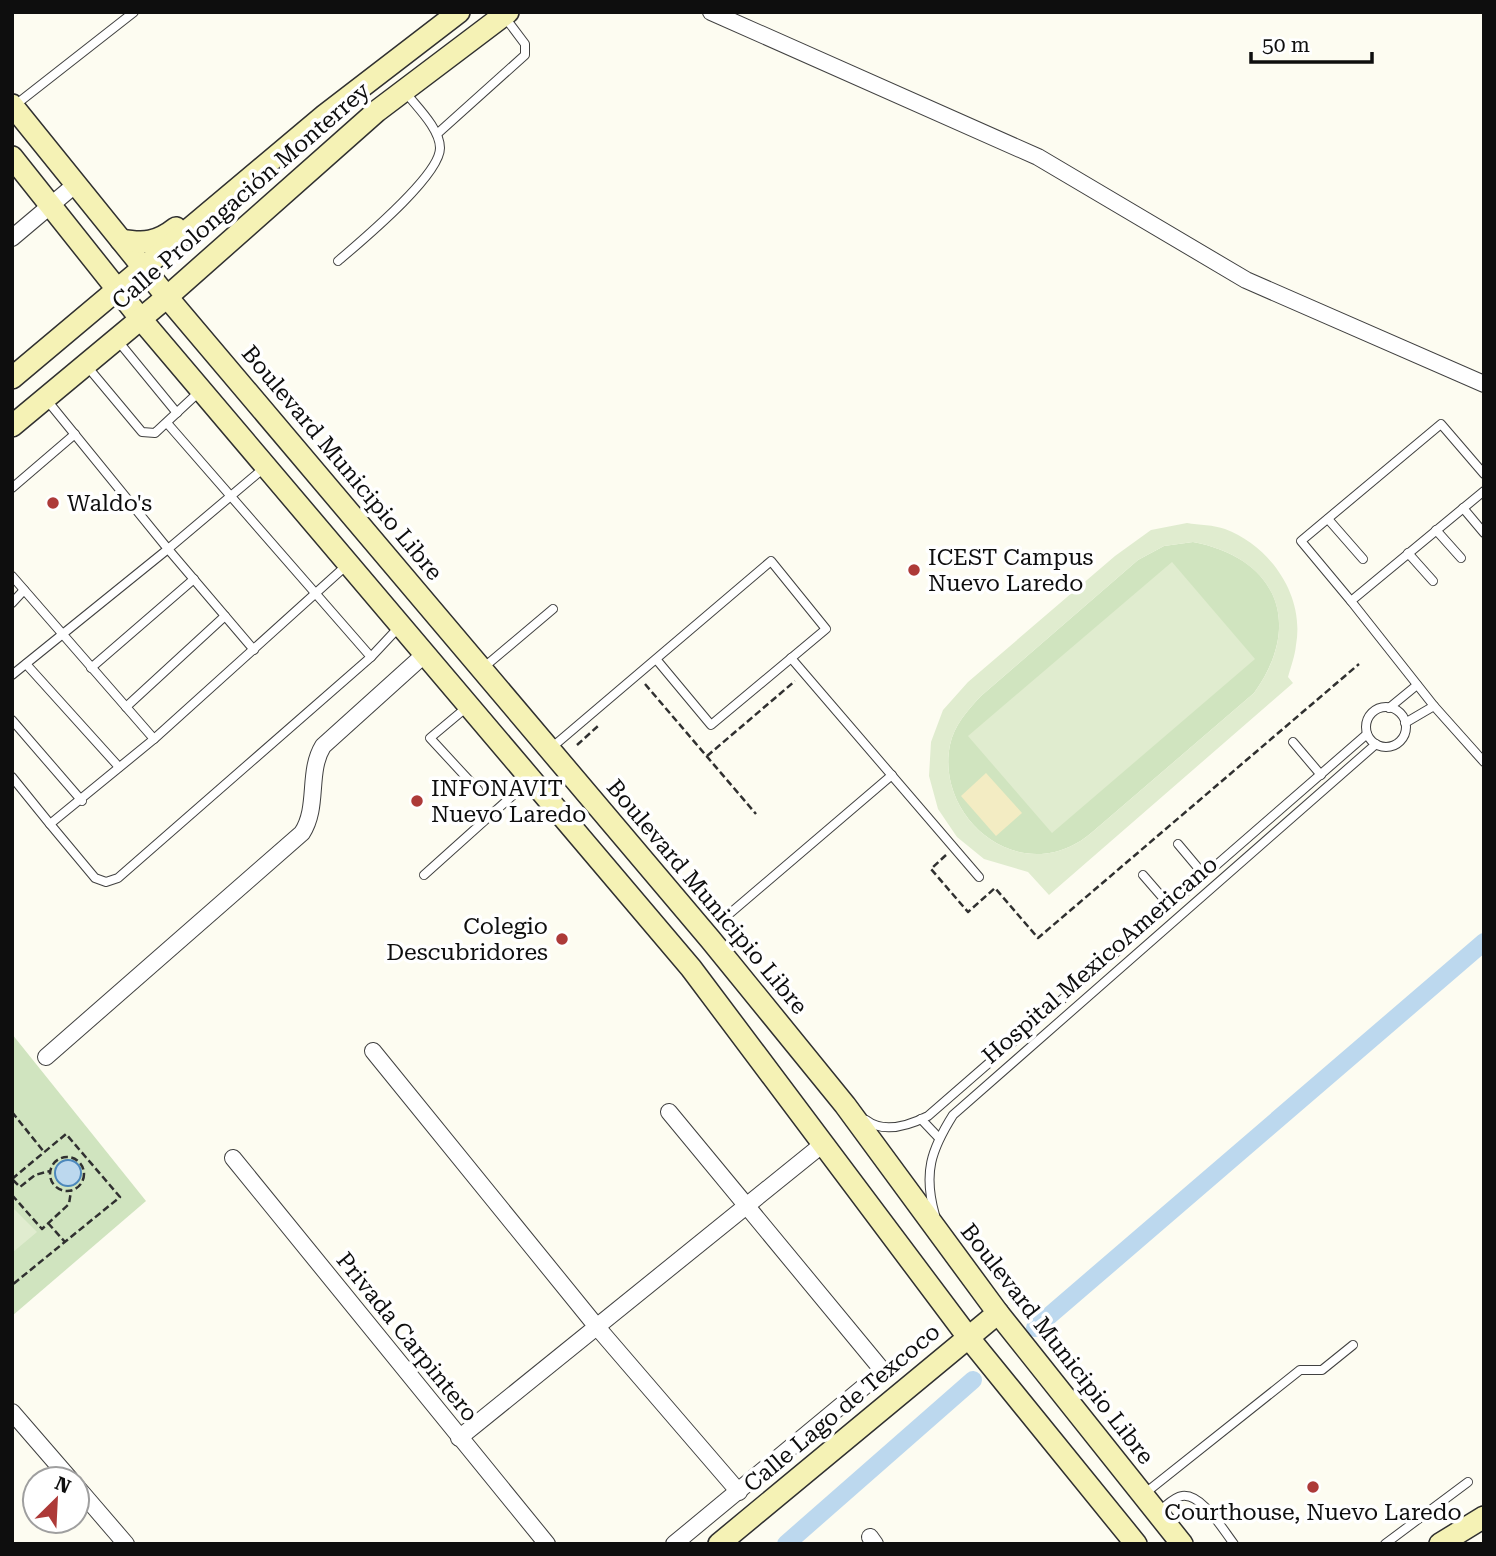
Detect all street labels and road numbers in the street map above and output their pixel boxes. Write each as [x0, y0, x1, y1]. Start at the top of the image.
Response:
street label: Calle Prolongación Monterrey [107, 77, 375, 315]
street label: Boulevard Municipio Libre [236, 340, 448, 586]
street label: Boulevard Municipio Libre [601, 774, 813, 1020]
street label: Hospital MexicoAmericano [977, 851, 1223, 1069]
street label: Boulevard Municipio Libre [955, 1218, 1159, 1470]
street label: Privada Carpintero [331, 1247, 483, 1427]
street label: Calle Lago de Texcoco [739, 1318, 945, 1498]

